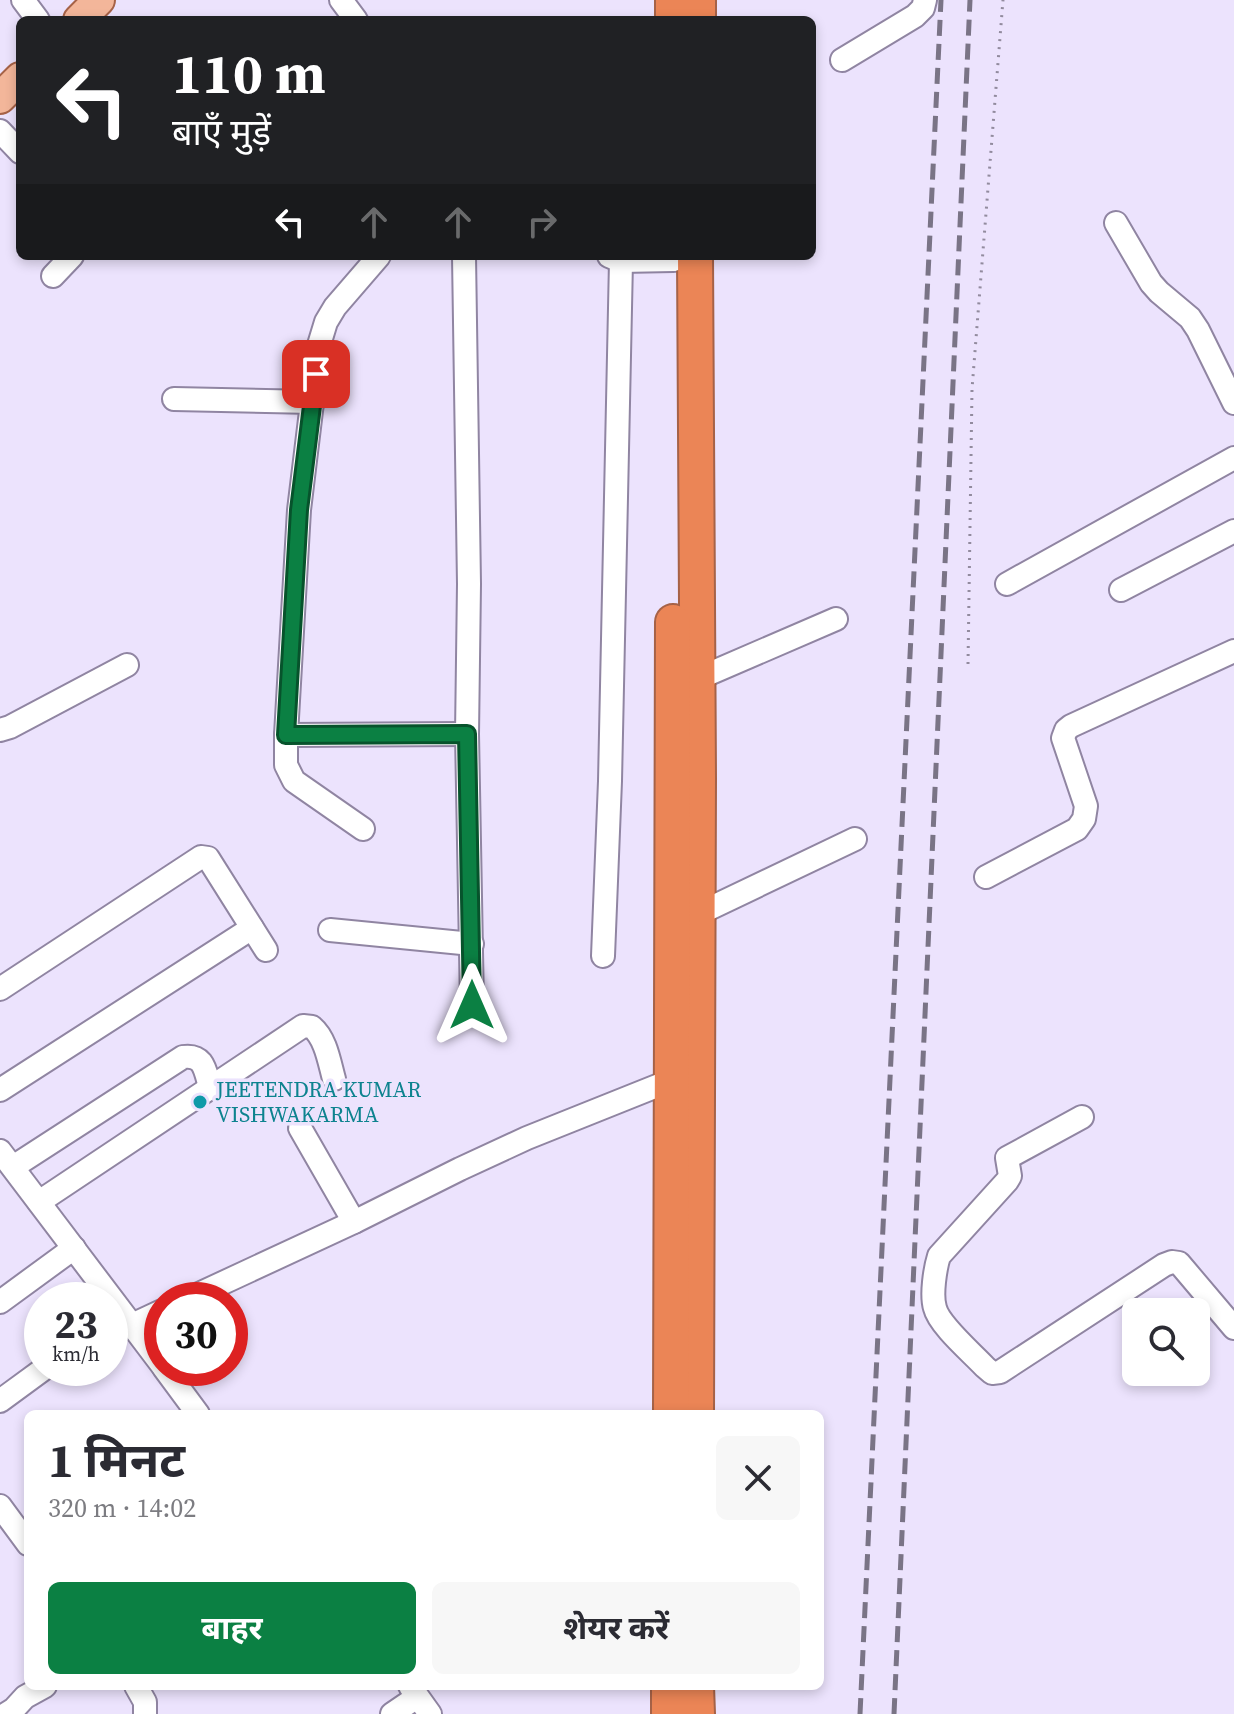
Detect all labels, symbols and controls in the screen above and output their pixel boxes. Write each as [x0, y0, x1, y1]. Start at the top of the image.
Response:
text: 110 m [172, 35, 326, 112]
icon: left [40, 48, 144, 152]
text: बाएँ मुड़ें [172, 108, 271, 157]
icon: left [268, 200, 312, 244]
icon: ahead [352, 200, 396, 244]
icon: ahead [436, 200, 480, 244]
icon: right [520, 200, 564, 244]
pin [282, 340, 350, 408]
icon: arrive [294, 352, 338, 396]
position arrow [430, 963, 514, 1047]
place label: JEETENDRA KUMAR VISHWAKARMA [215, 1074, 422, 1129]
marker: JEETENDRA KUMAR VISHWAKARMA [191, 1093, 209, 1111]
speed limit sign: 30 [144, 1282, 248, 1386]
text: 23 [54, 1297, 98, 1351]
map controls [1122, 1298, 1210, 1386]
button: search [1122, 1298, 1210, 1386]
text: km/h [52, 1340, 100, 1368]
text: 1 मिनट [48, 1427, 185, 1493]
button: close [716, 1436, 800, 1520]
text: 320 m · 14:02 [48, 1490, 196, 1526]
button: बाहर [48, 1582, 416, 1674]
button: शेयर करें [432, 1582, 800, 1674]

